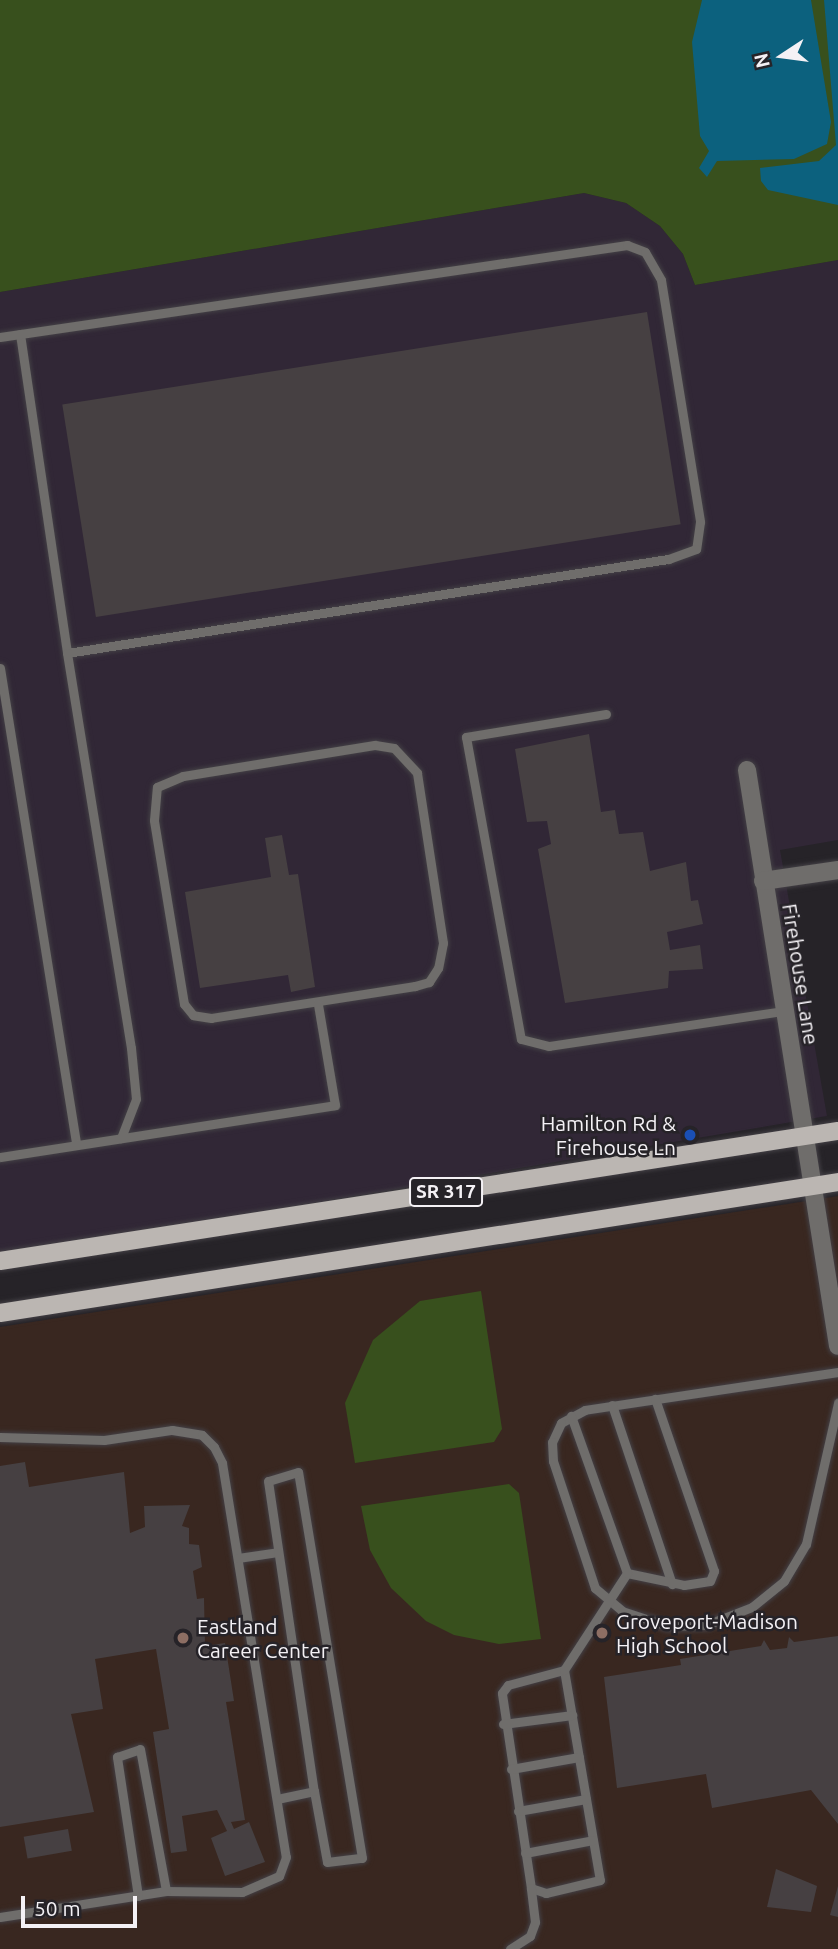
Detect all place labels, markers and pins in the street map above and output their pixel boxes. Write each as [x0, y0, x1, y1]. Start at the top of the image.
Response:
place label: Hamilton Rd & Firehouse Ln [541, 1110, 676, 1160]
marker: Hamilton Rd & Firehouse Ln [682, 1127, 698, 1143]
place label: Groveport-Madison High School [616, 1608, 798, 1658]
place label: Eastland Career Center [197, 1613, 329, 1663]
marker: Groveport-Madison High School [594, 1625, 610, 1641]
marker: Eastland Career Center [175, 1630, 191, 1646]

